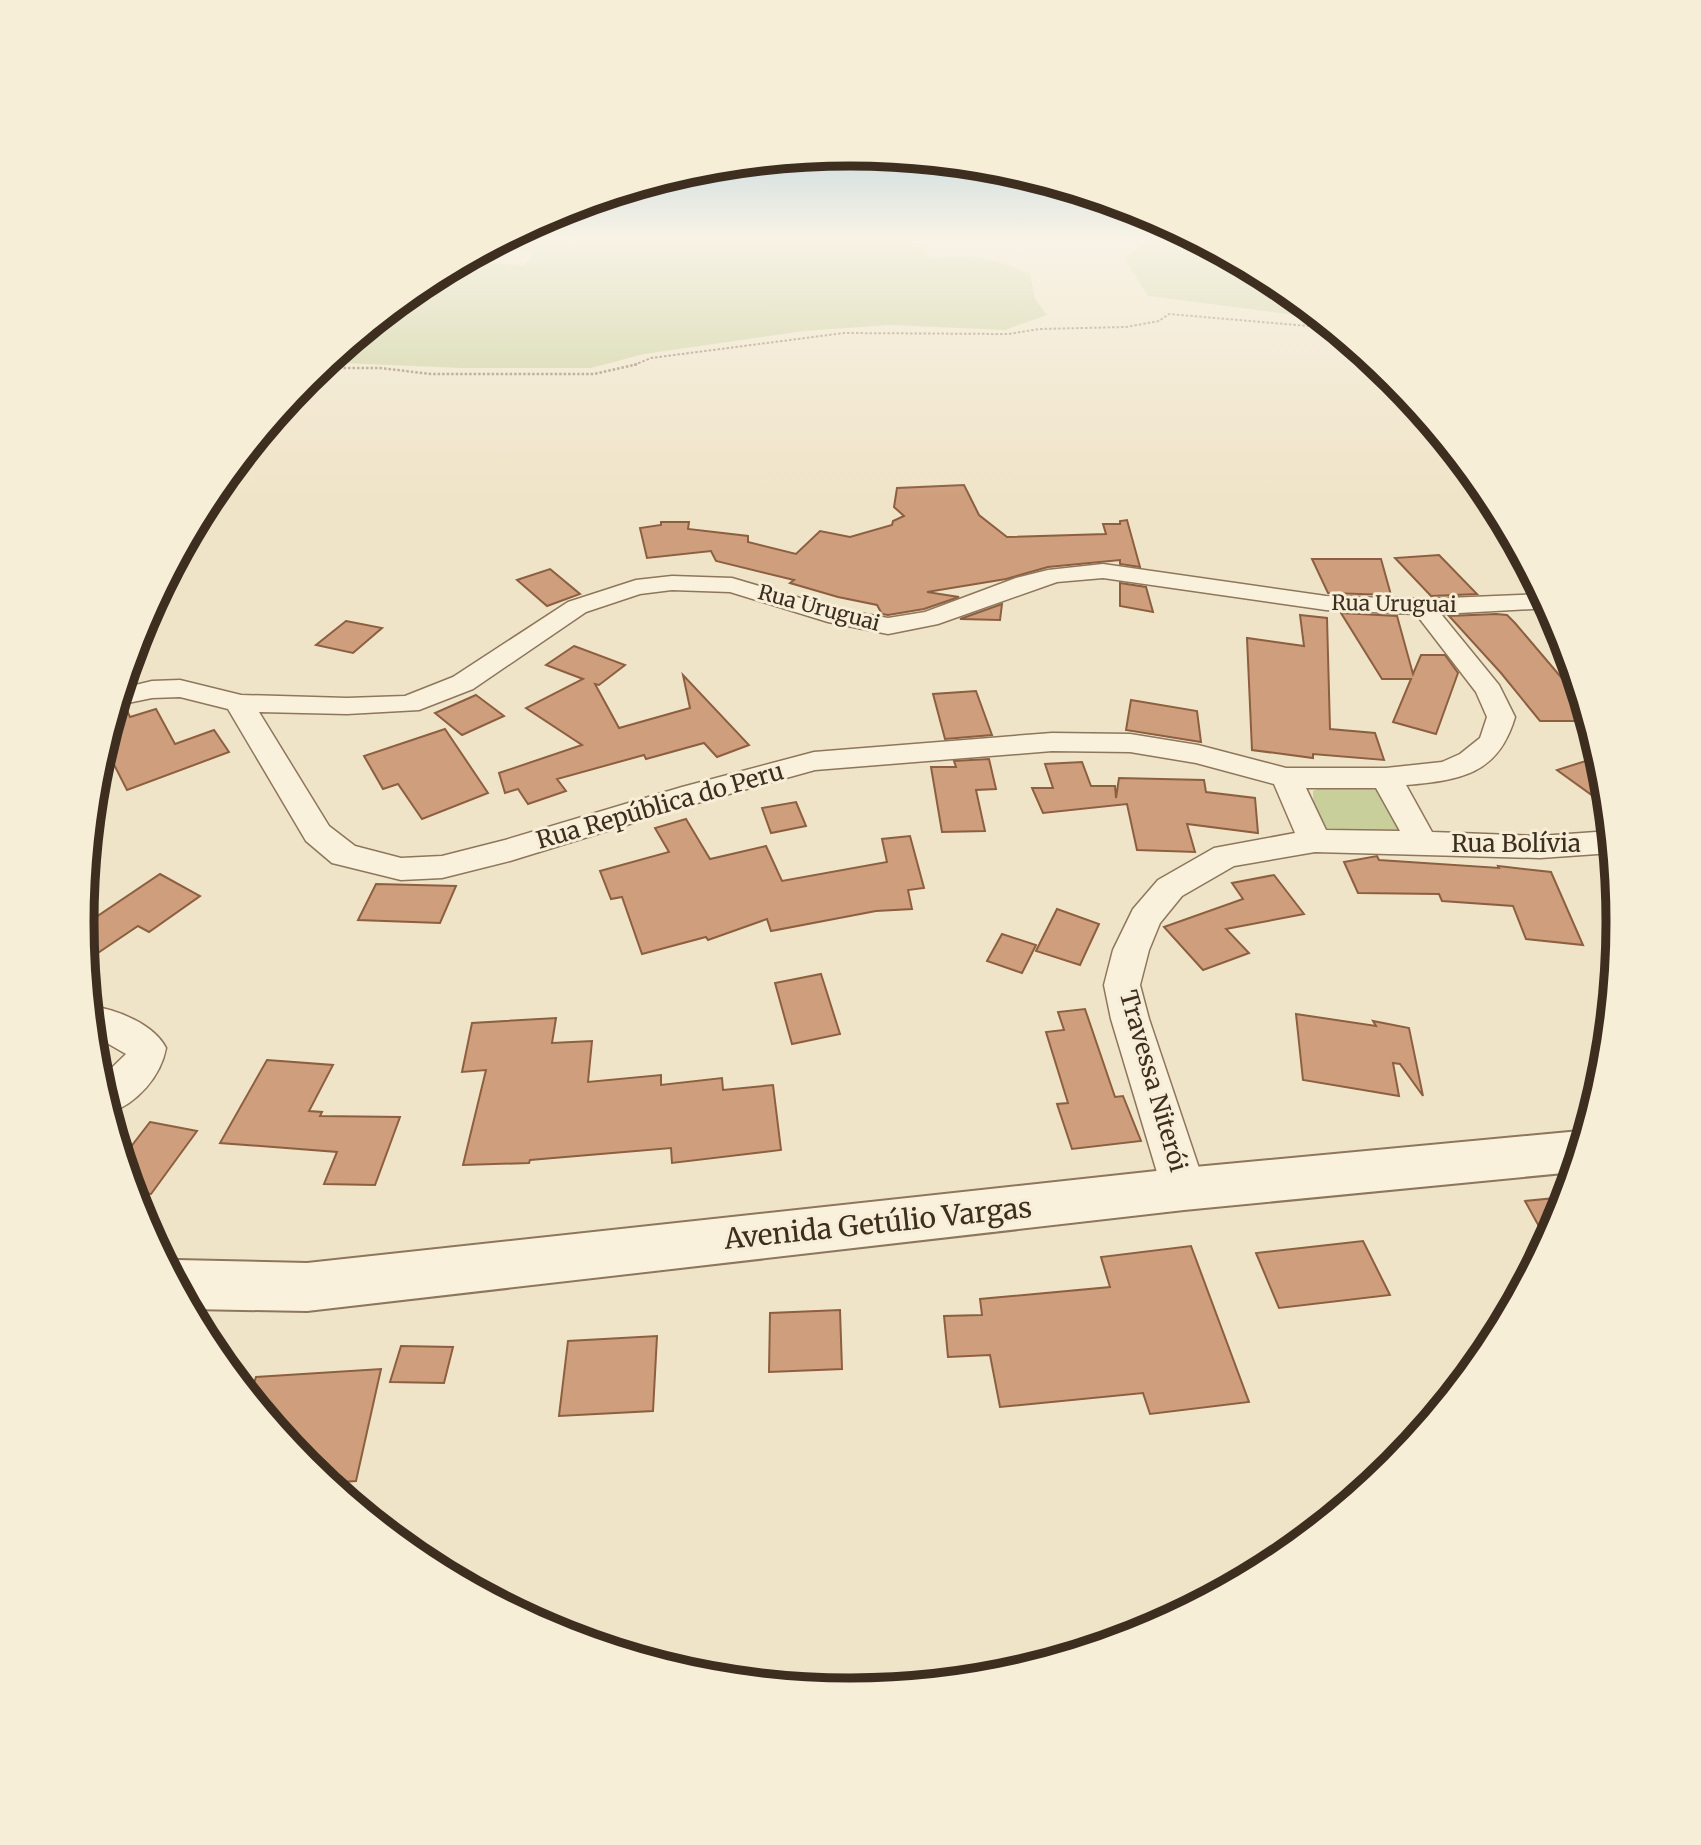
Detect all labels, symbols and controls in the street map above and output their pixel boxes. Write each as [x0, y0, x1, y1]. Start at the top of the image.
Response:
street label: Rua Uruguai [755, 578, 883, 637]
street label: Rua Uruguai [1331, 589, 1457, 618]
street label: Rua República do Peru [533, 755, 787, 856]
street label: Rua Bolívia [1451, 828, 1581, 859]
street label: Travessa Niterói [1113, 987, 1194, 1175]
street label: Avenida Getúlio Vargas [721, 1189, 1034, 1257]

